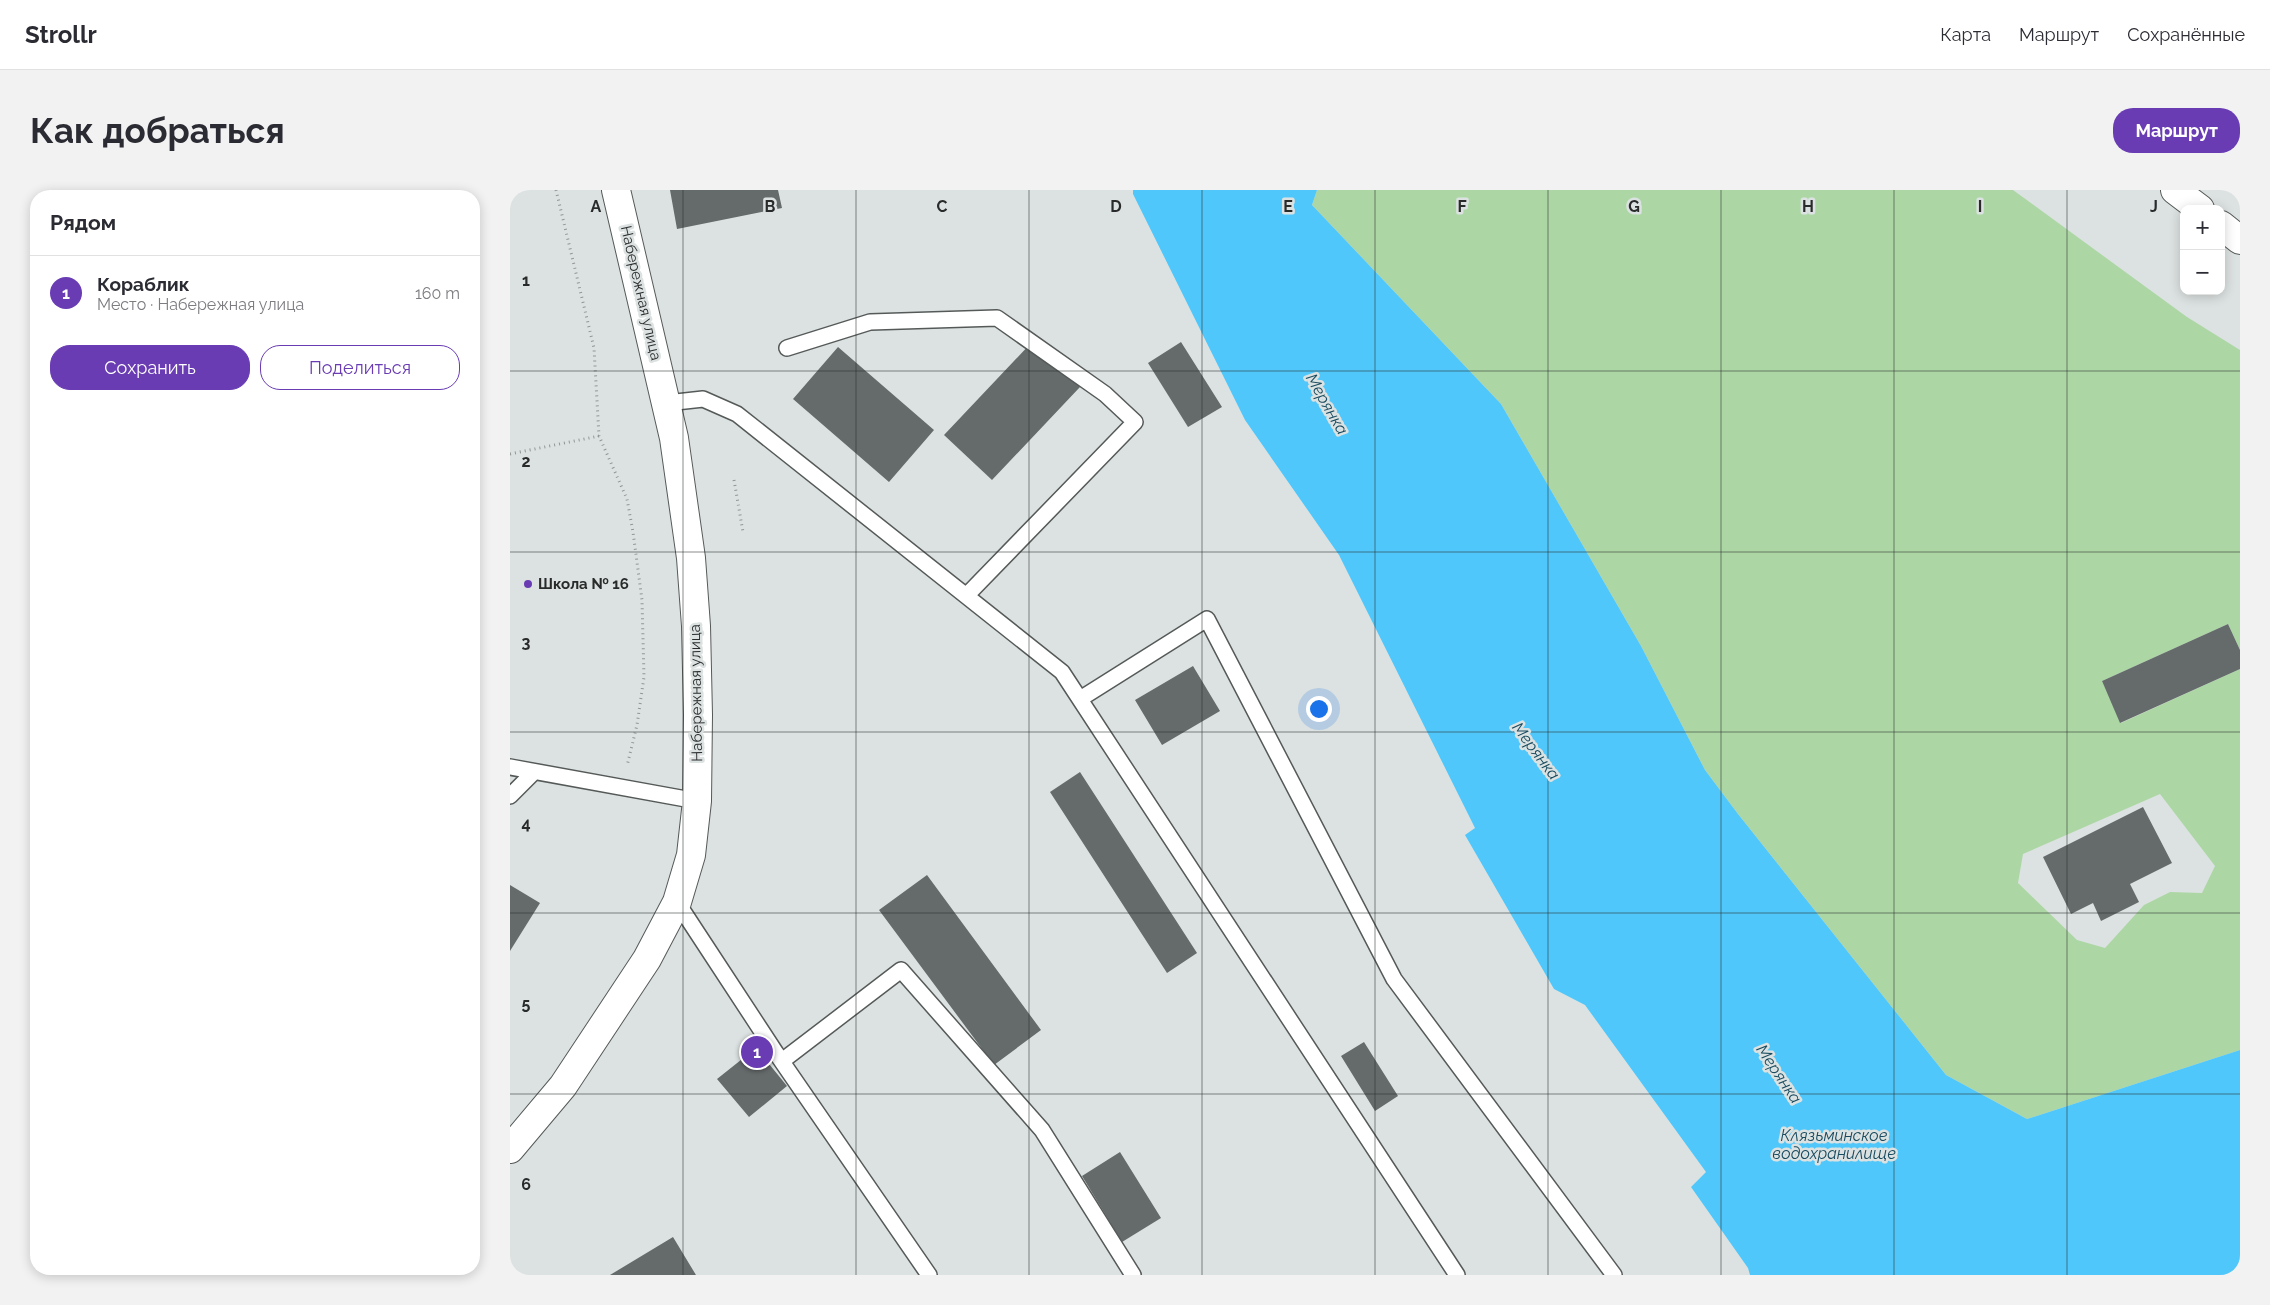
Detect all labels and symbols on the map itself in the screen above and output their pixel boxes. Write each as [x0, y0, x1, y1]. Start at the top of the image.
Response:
text: A [591, 197, 602, 216]
text: B [765, 197, 776, 216]
text: C [937, 197, 948, 216]
text: D [1110, 197, 1122, 216]
text: E [1283, 197, 1293, 216]
text: F [1457, 197, 1467, 216]
text: G [1628, 197, 1640, 216]
text: H [1802, 197, 1814, 216]
text: I [1978, 197, 1982, 216]
text: J [2150, 197, 2158, 216]
street label: Набережная улица [617, 224, 665, 362]
text: 1 [522, 271, 530, 290]
water label: Мерянка [1302, 370, 1352, 438]
text: 2 [521, 452, 531, 471]
place label: Школа № 16 [538, 575, 629, 593]
marker: Школа № 16 [522, 578, 534, 590]
street label: Набережная улица [686, 624, 706, 762]
text: 3 [522, 633, 531, 652]
your location [1306, 696, 1332, 722]
water label: Мерянка [1508, 719, 1564, 784]
text: 4 [521, 814, 531, 833]
text: 5 [522, 994, 531, 1013]
pin: 1 [741, 1033, 773, 1071]
water label: Мерянка [1752, 1041, 1806, 1107]
water label: Клязьминское водохранилище [1772, 1126, 1896, 1163]
text: 6 [521, 1175, 531, 1194]

